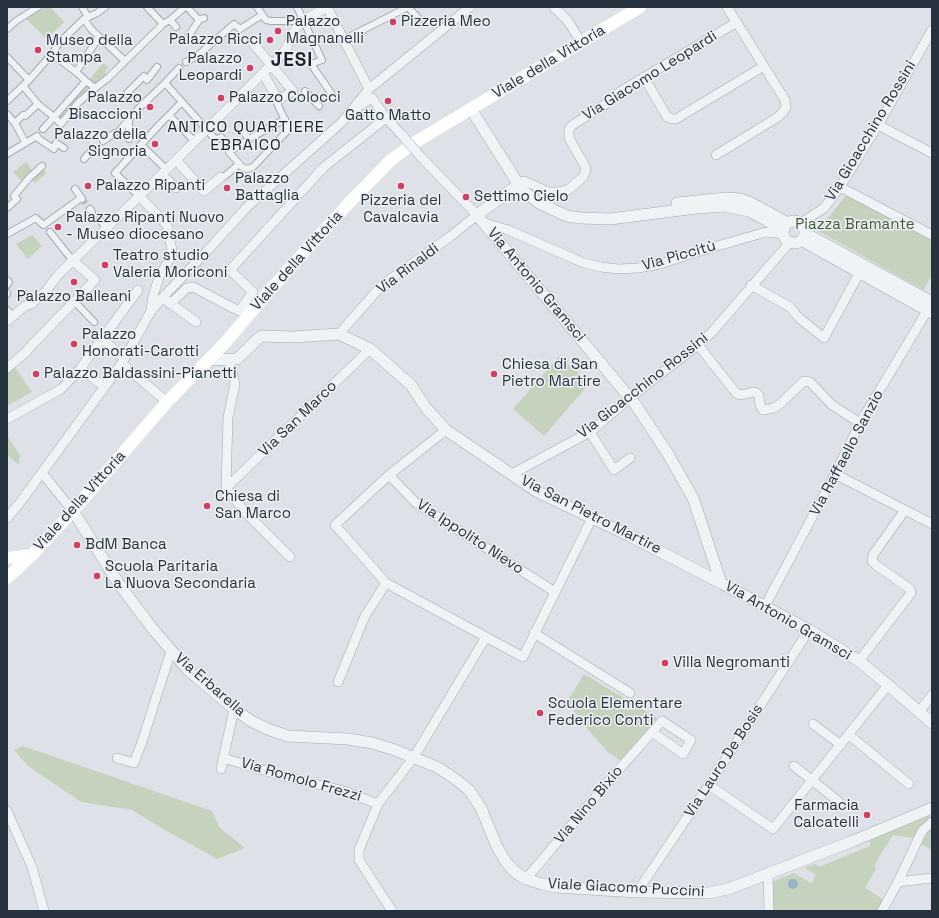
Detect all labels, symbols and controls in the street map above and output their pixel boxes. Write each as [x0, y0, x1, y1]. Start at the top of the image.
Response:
place label: Palazzo Magnanelli [286, 13, 364, 48]
place label: Pizzeria Meo [401, 13, 491, 31]
marker: Pizzeria Meo [388, 17, 398, 27]
street label: Viale della Vittoria [489, 21, 609, 103]
marker: Palazzo Magnanelli [273, 26, 283, 36]
street label: Via Giacomo Leopardi [580, 27, 720, 125]
place label: Palazzo Ricci [169, 31, 262, 49]
place label: Museo della Stampa [46, 32, 133, 67]
marker: Palazzo Ricci [265, 35, 275, 45]
marker: Museo della Stampa [33, 45, 43, 55]
place label: Palazzo Leopardi [179, 50, 242, 85]
district label: JESI [271, 50, 313, 72]
street label: Via Gioacchino Rossini [822, 57, 920, 205]
marker: Palazzo Leopardi [245, 63, 255, 73]
place label: Palazzo Bisaccioni [68, 89, 142, 124]
place label: Palazzo Colocci [229, 89, 341, 107]
marker: Palazzo Colocci [216, 93, 226, 103]
marker: Gatto Matto [383, 96, 393, 106]
marker: Palazzo Bisaccioni [145, 102, 155, 112]
place label: Gatto Matto [345, 107, 431, 125]
district label: ANTICO QUARTIERE EBRAICO [167, 118, 325, 156]
place label: Palazzo della Signoria [54, 126, 147, 161]
marker: Palazzo della Signoria [150, 139, 160, 149]
place label: Palazzo Battaglia [235, 170, 299, 205]
place label: Palazzo Ripanti [96, 177, 205, 195]
marker: Palazzo Ripanti [83, 181, 93, 191]
marker: Pizzeria del Cavalcavia [396, 181, 406, 191]
marker: Palazzo Battaglia [222, 183, 232, 193]
place label: Settimo Cielo [474, 188, 569, 206]
place label: Pizzeria del Cavalcavia [361, 192, 441, 227]
marker: Settimo Cielo [461, 192, 471, 202]
street label: Viale della Vittoria [247, 207, 347, 315]
place label: Palazzo Ripanti Nuovo - Museo diocesano [66, 209, 224, 244]
park label: Piazza Bramante [795, 216, 915, 234]
marker: Palazzo Ripanti Nuovo - Museo diocesano [53, 222, 63, 232]
street label: Via Antonio Gramsci [483, 224, 589, 346]
street label: Via Piccitù [640, 237, 718, 275]
street label: Via Rinaldi [373, 240, 443, 298]
place label: Teatro studio Valeria Moriconi [113, 247, 227, 282]
marker: Teatro studio Valeria Moriconi [100, 260, 110, 270]
marker: Palazzo Balleani [69, 277, 79, 287]
place label: Palazzo Balleani [17, 288, 131, 306]
place label: Palazzo Honorati-Carotti [82, 326, 199, 361]
street label: Via Gioacchino Rossini [574, 329, 712, 443]
marker: Palazzo Honorati-Carotti [69, 339, 79, 349]
place label: Chiesa di San Pietro Martire [502, 356, 601, 391]
place label: Palazzo Baldassini-Pianetti [44, 365, 237, 383]
marker: Palazzo Baldassini-Pianetti [31, 369, 41, 379]
marker: Chiesa di San Pietro Martire [489, 369, 499, 379]
street label: Via San Marco [255, 377, 341, 461]
street label: Via Raffaello Sanzio [806, 387, 888, 519]
street label: Viale della Vittoria [30, 447, 130, 555]
street label: Via San Pietro Martire [518, 472, 664, 558]
place label: Chiesa di San Marco [215, 488, 291, 523]
street label: Via Ippolito Nievo [413, 496, 527, 578]
marker: Chiesa di San Marco [202, 501, 212, 511]
place label: BdM Banca [85, 536, 167, 554]
marker: BdM Banca [72, 540, 82, 550]
place label: Scuola Paritaria La Nuova Secondaria [105, 558, 256, 593]
marker: Scuola Paritaria La Nuova Secondaria [92, 571, 102, 581]
street label: Via Antonio Gramsci [722, 577, 854, 665]
street label: Via Erbarella [171, 649, 249, 721]
place label: Villa Negromanti [673, 654, 790, 672]
marker: Villa Negromanti [660, 658, 670, 668]
place label: Scuola Elementare Federico Conti [548, 695, 682, 730]
street label: Via Lauro De Bosis [681, 701, 767, 821]
marker: Scuola Elementare Federico Conti [535, 708, 545, 718]
street label: Via Romolo Frezzi [239, 754, 363, 806]
street label: Via Nino Bixio [551, 762, 627, 848]
place label: Farmacia Calcatelli [793, 797, 859, 832]
marker: Farmacia Calcatelli [862, 810, 872, 820]
street label: Viale Giacomo Puccini [547, 875, 705, 901]

